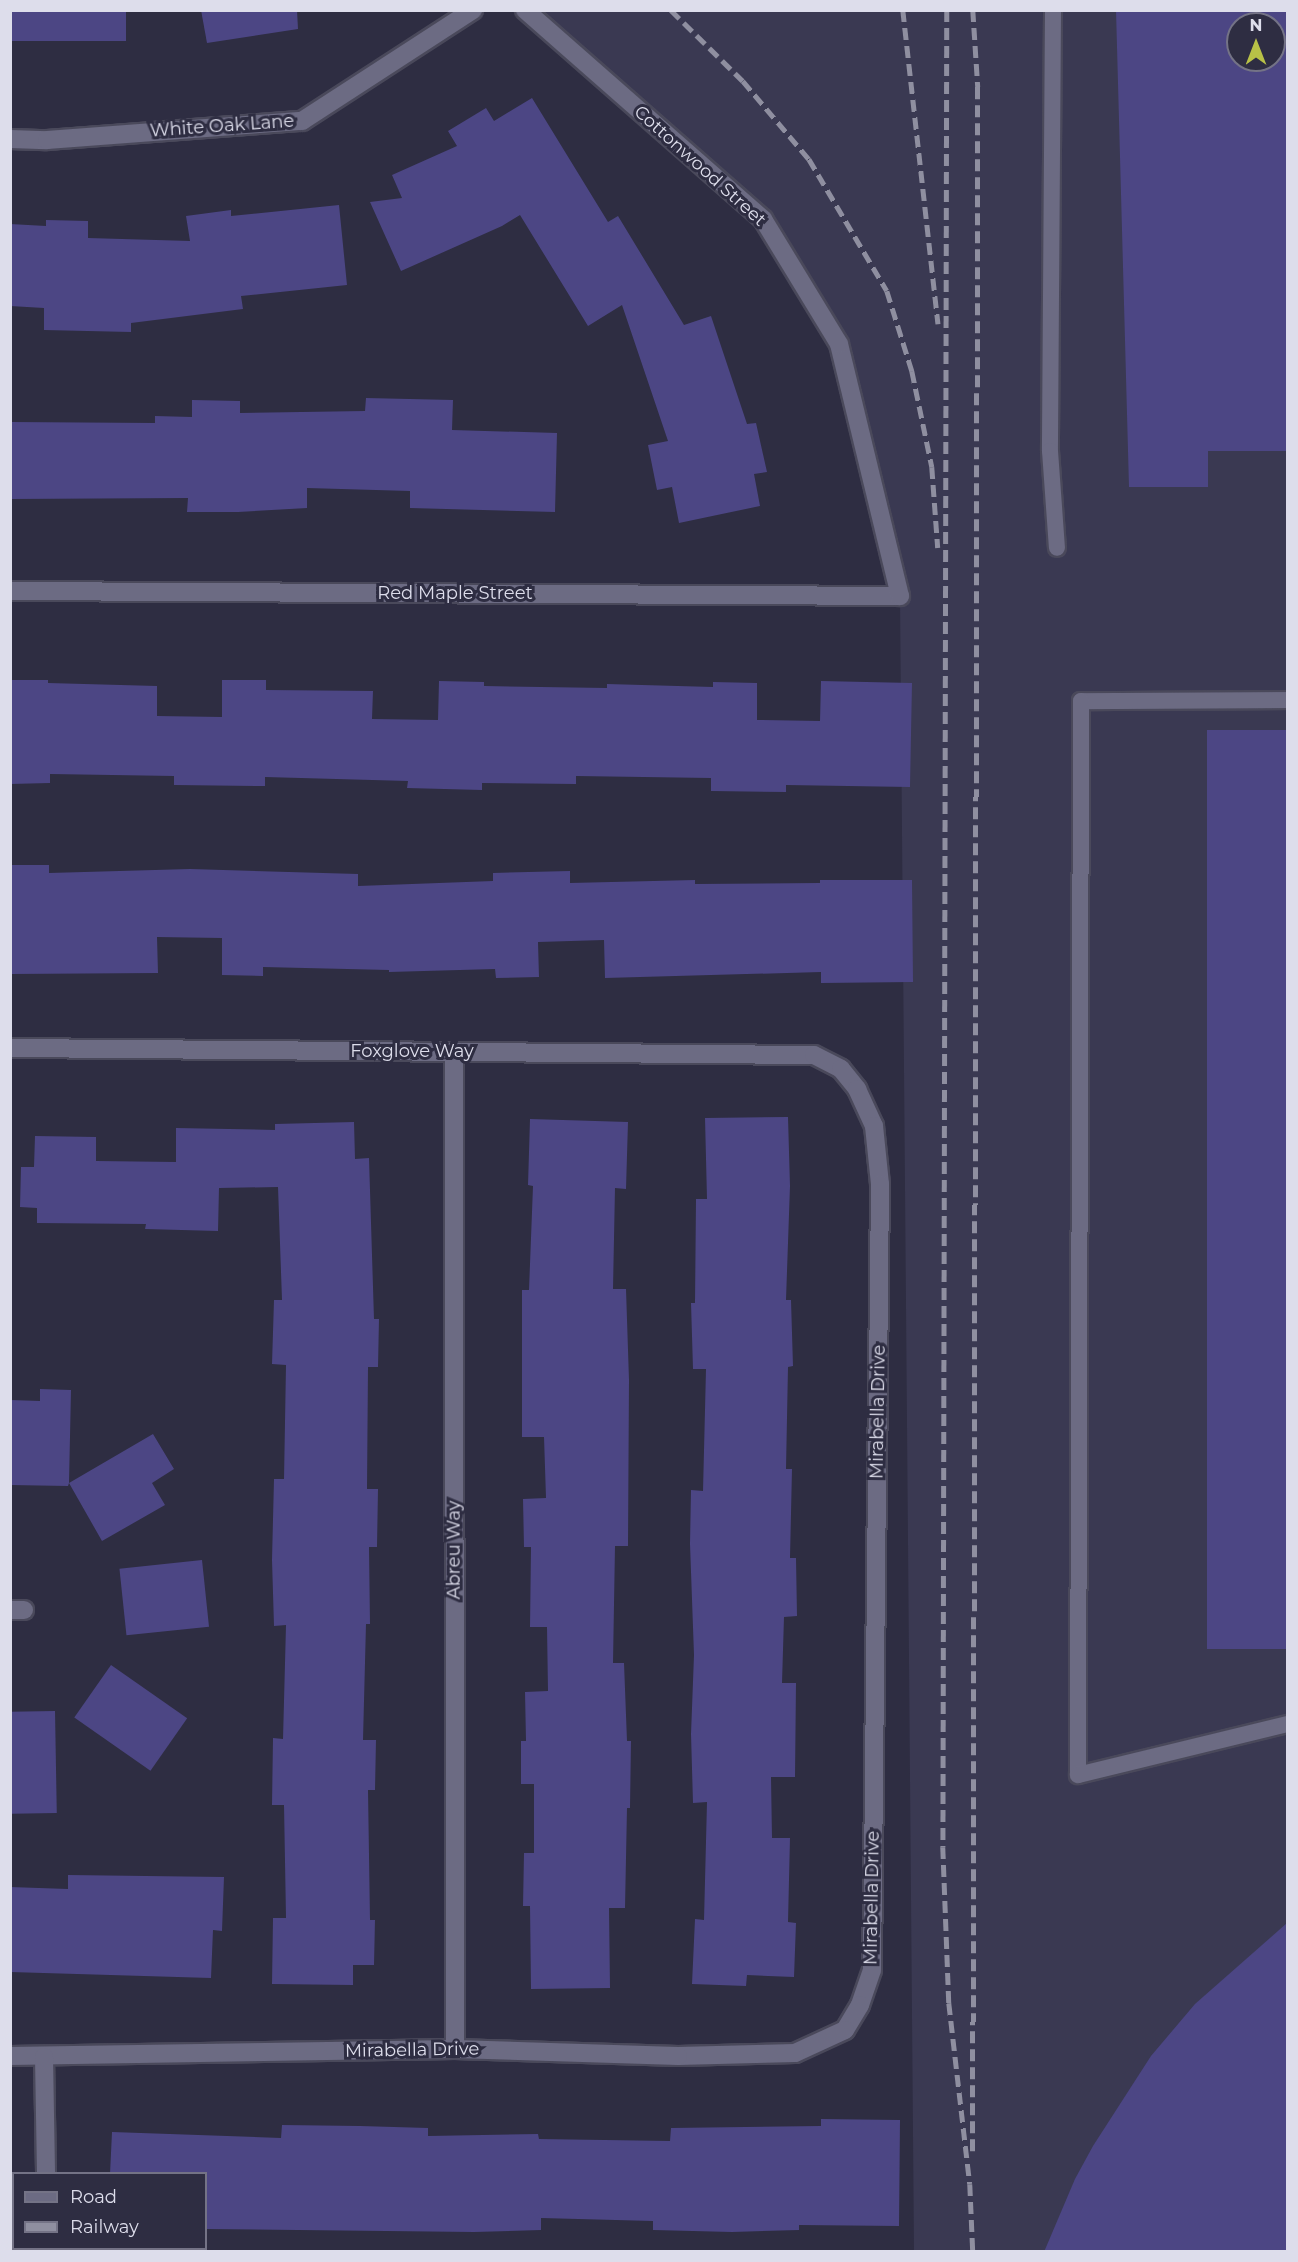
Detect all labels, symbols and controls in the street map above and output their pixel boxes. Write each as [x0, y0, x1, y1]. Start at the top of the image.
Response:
north arrow [1226, 12, 1286, 72]
text: N [1250, 16, 1262, 35]
street label: Cottonwood Street [629, 101, 771, 231]
street label: White Oak Lane [149, 110, 295, 142]
street label: Red Maple Street [377, 582, 533, 604]
street label: Foxglove Way [350, 1040, 474, 1062]
street label: Mirabella Drive [866, 1345, 890, 1479]
street label: Abreu Way [443, 1501, 465, 1599]
street label: Mirabella Drive [860, 1831, 884, 1965]
street label: Mirabella Drive [345, 2038, 479, 2062]
legend [12, 2172, 207, 2250]
text: Road [70, 2186, 117, 2208]
text: Railway [70, 2216, 139, 2238]

